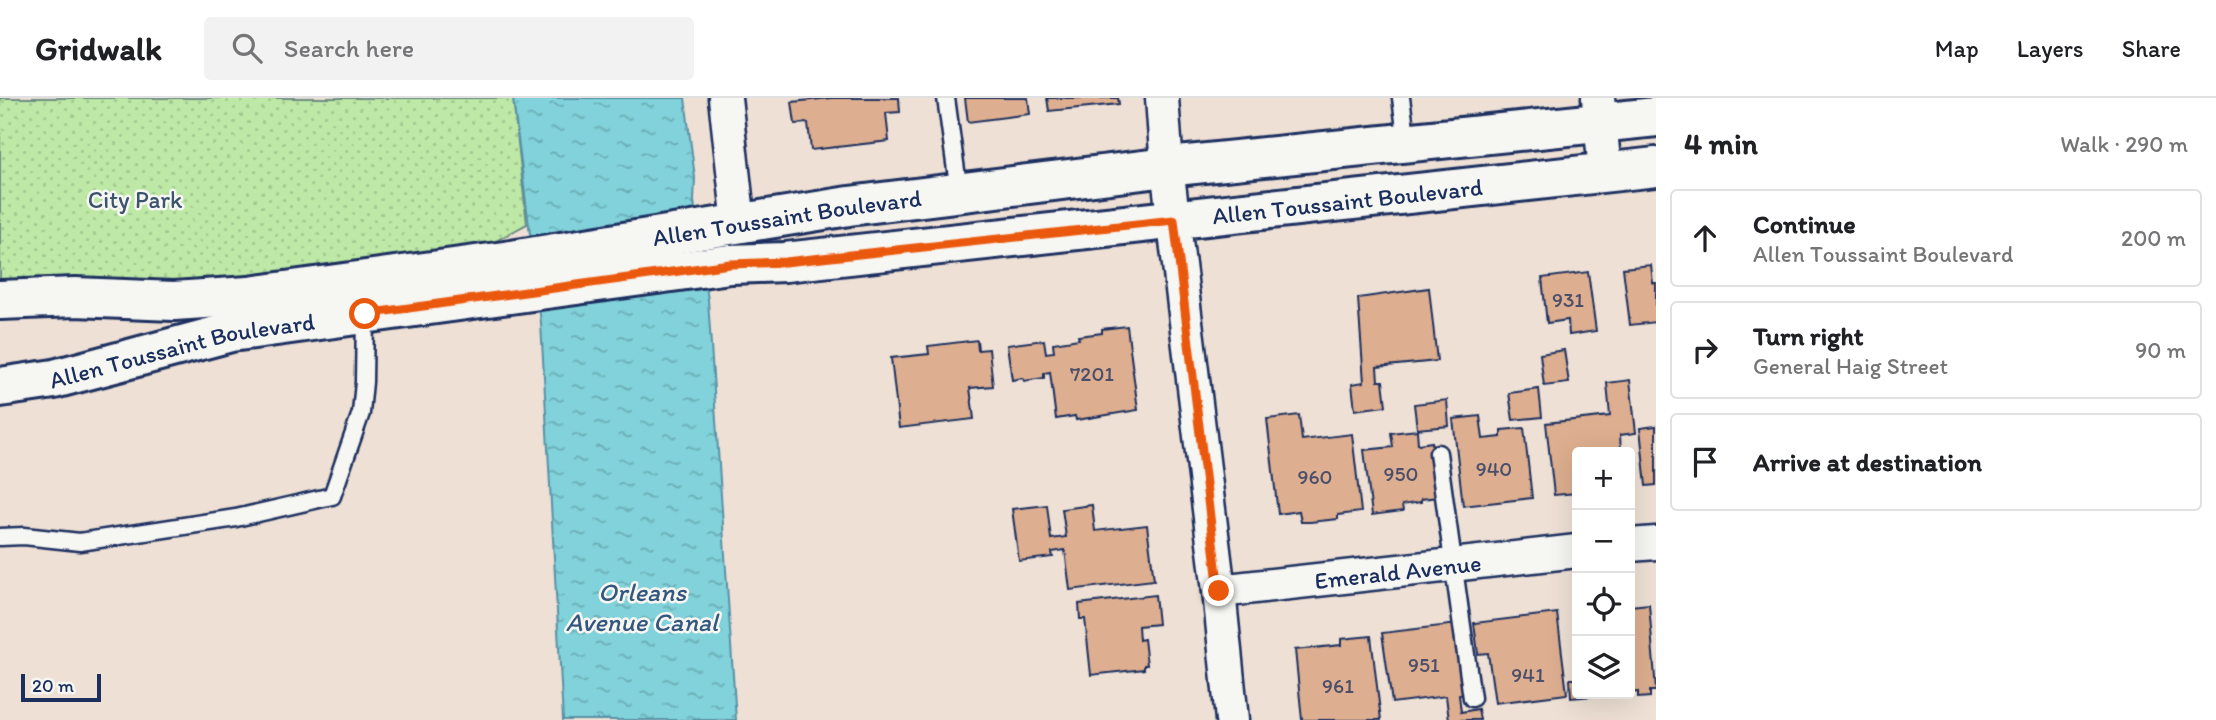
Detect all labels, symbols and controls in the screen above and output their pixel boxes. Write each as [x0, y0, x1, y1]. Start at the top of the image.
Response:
search box [204, 17, 694, 80]
text: Gridwalk [35, 29, 162, 68]
icon: search [228, 29, 266, 67]
text: Search here [284, 32, 414, 64]
text: Map [1935, 34, 1979, 63]
text: Layers [2017, 34, 2084, 63]
text: Share [2122, 34, 2181, 63]
text: 4 min [1684, 125, 1758, 162]
text: Walk · 290 m [2060, 130, 2188, 158]
street label: Allen Toussaint Boulevard [1211, 172, 1484, 230]
street label: Allen Toussaint Boulevard [650, 183, 923, 252]
park label: City Park [88, 185, 183, 214]
text: Continue [1753, 208, 1856, 240]
icon: ahead [1686, 219, 1724, 257]
text: 200 m [2121, 224, 2186, 252]
text: Allen Toussaint Boulevard [1753, 240, 2013, 268]
house number: 931 [1552, 287, 1584, 312]
route start [349, 298, 380, 329]
street label: Allen Toussaint Boulevard [46, 306, 316, 394]
text: Turn right [1753, 320, 1864, 352]
icon: right [1686, 331, 1724, 369]
text: 90 m [2135, 336, 2186, 364]
text: General Haig Street [1753, 352, 1948, 380]
house number: 7201 [1070, 361, 1114, 386]
icon: arrive [1686, 443, 1724, 481]
text: Arrive at destination [1753, 446, 1982, 478]
map controls [1572, 447, 1635, 699]
button: + [1572, 447, 1635, 510]
house number: 940 [1476, 456, 1512, 481]
house number: 950 [1384, 461, 1418, 486]
house number: 960 [1297, 464, 1333, 489]
button: − [1572, 510, 1635, 573]
street label: Emerald Avenue [1313, 547, 1483, 595]
button: locate [1572, 573, 1635, 636]
route end [1203, 575, 1234, 606]
water label: Orleans Avenue Canal [566, 576, 720, 638]
button: layers [1572, 636, 1635, 699]
house number: 951 [1408, 652, 1440, 677]
house number: 941 [1511, 662, 1545, 687]
scale bar [21, 671, 102, 703]
house number: 961 [1322, 673, 1354, 698]
text: 20 m [32, 674, 74, 697]

